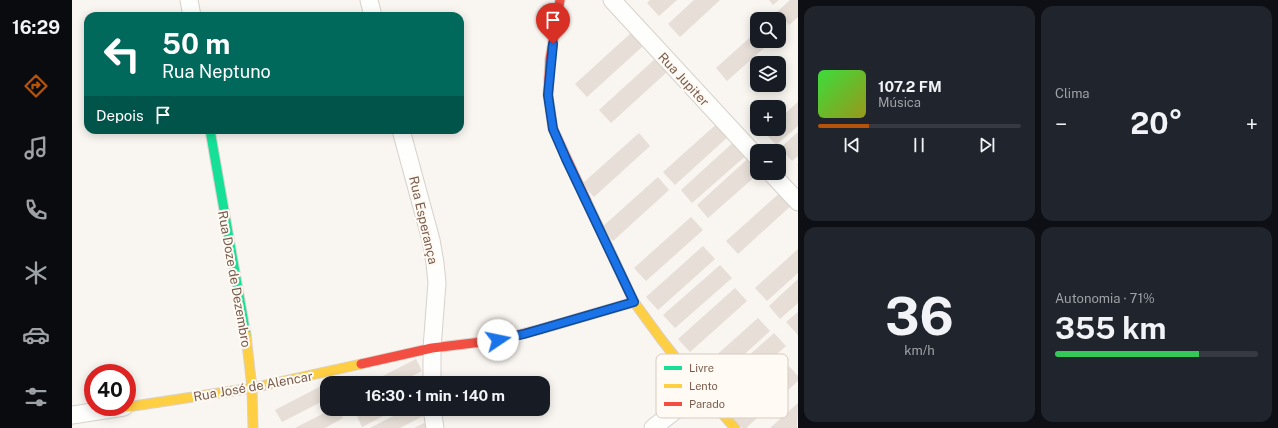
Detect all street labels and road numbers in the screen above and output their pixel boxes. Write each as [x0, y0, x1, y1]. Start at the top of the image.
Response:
street label: Rua Jupiter [655, 50, 712, 109]
street label: Rua Esperança [406, 175, 441, 266]
street label: Rua Doze de Dezembro [215, 210, 254, 349]
street label: Rua José de Alencar [192, 369, 314, 404]

